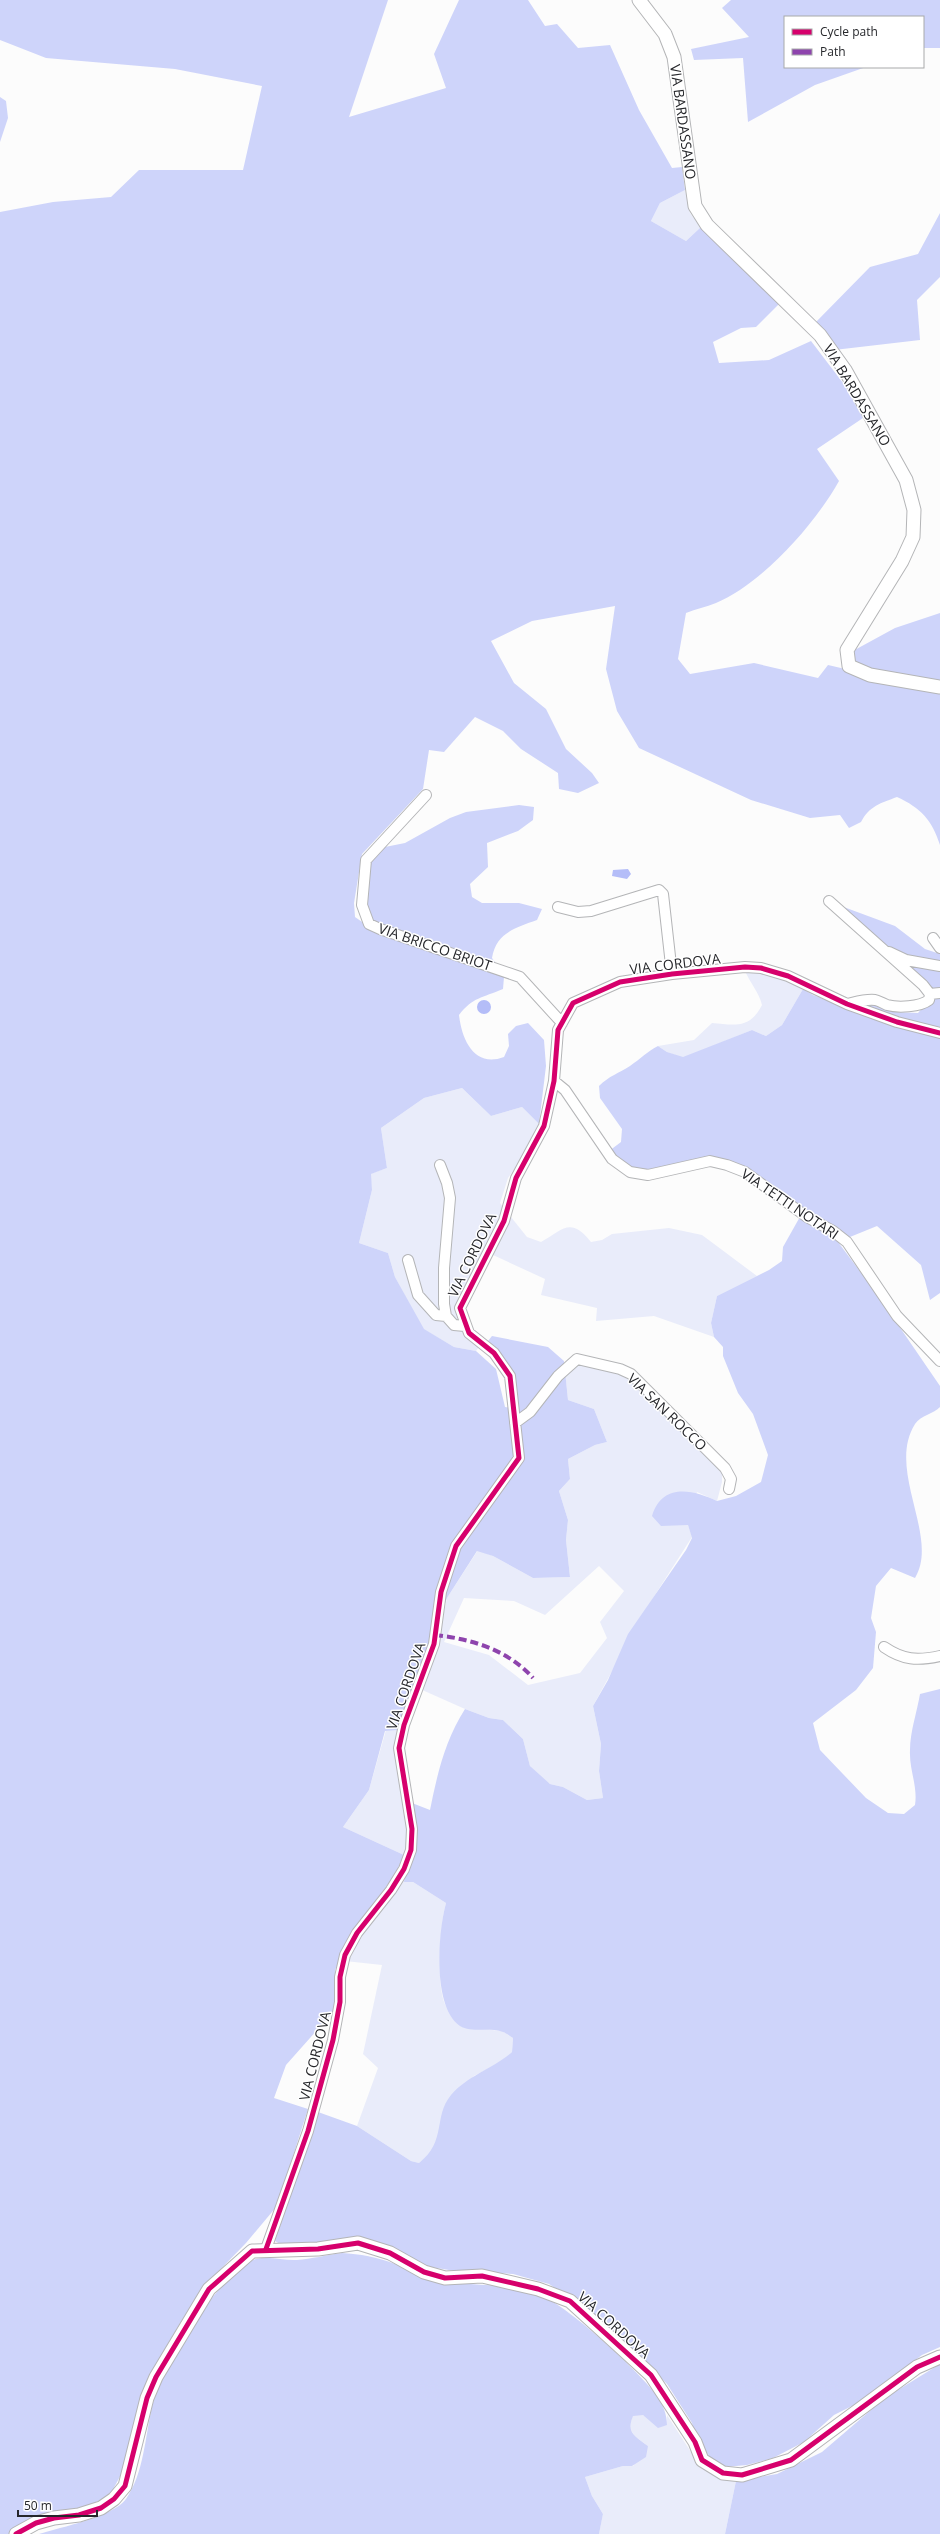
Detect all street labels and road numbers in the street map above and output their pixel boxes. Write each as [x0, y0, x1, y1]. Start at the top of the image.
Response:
street label: VIA BARDASSANO [666, 63, 701, 181]
street label: VIA BARDASSANO [819, 340, 895, 449]
street label: VIA BRICCO BRIOT [376, 918, 495, 975]
street label: VIA CORDOVA [628, 948, 722, 978]
street label: VIA TETTI NOTARI [738, 1164, 843, 1243]
street label: VIA CORDOVA [443, 1209, 500, 1300]
street label: VIA SAN ROCCO [624, 1369, 711, 1455]
street label: VIA CORDOVA [382, 1639, 429, 1732]
street label: VIA CORDOVA [294, 2009, 335, 2102]
street label: VIA CORDOVA [574, 2287, 655, 2362]

